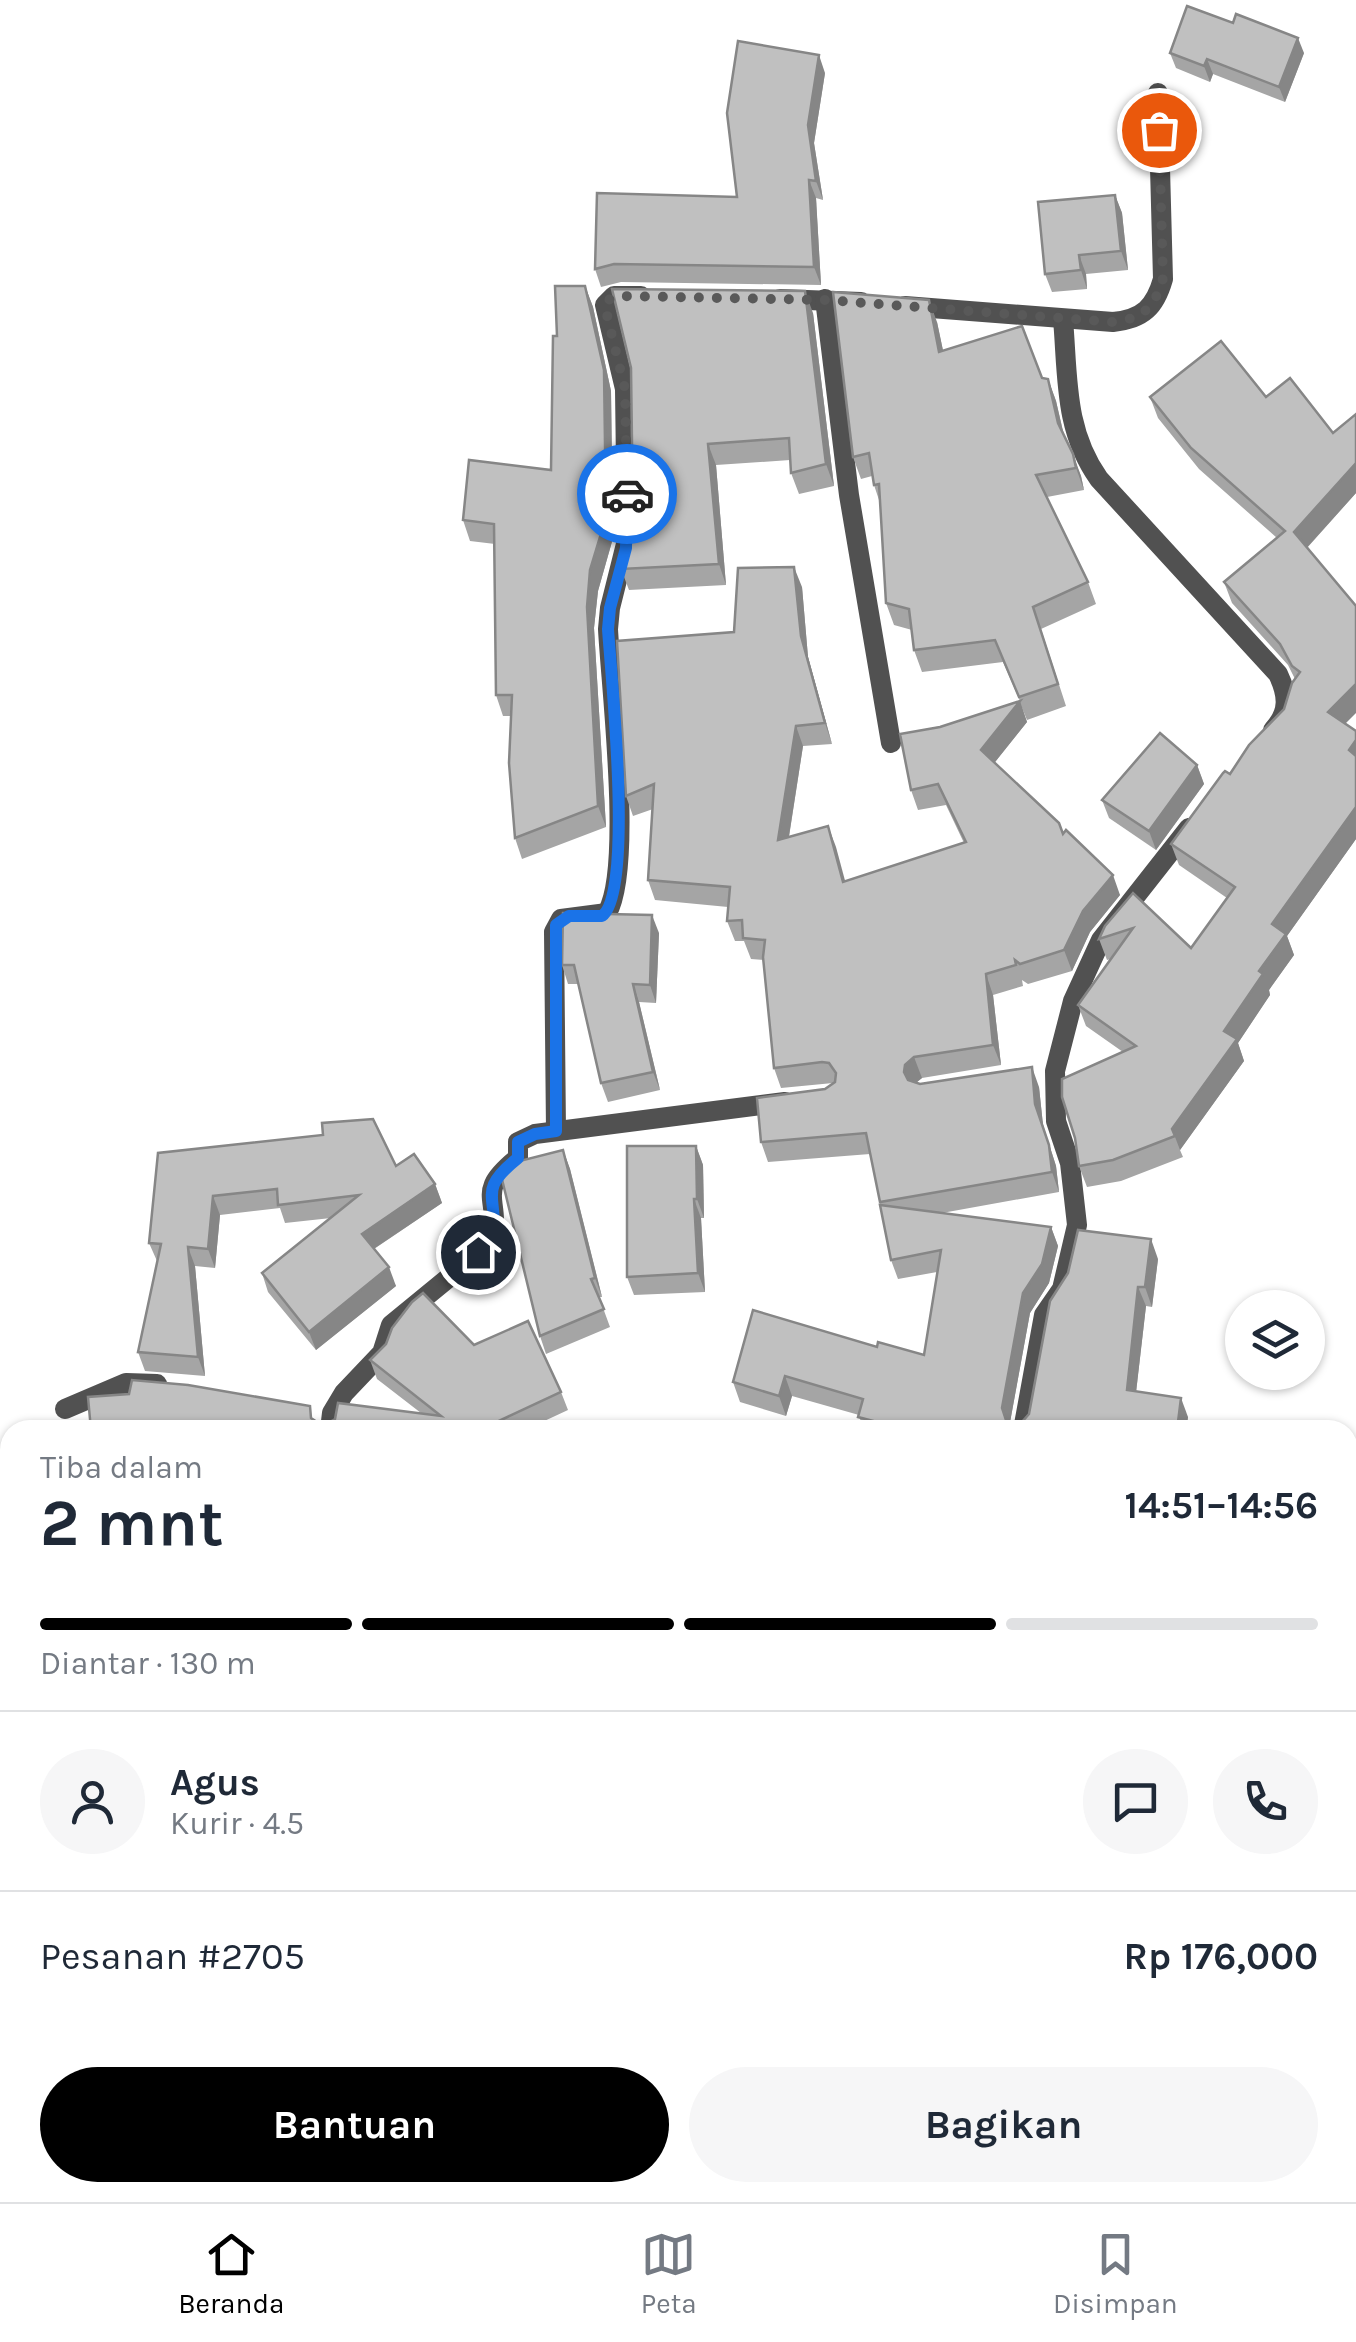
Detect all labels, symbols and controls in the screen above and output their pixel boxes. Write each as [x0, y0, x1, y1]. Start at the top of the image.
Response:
pin [1117, 88, 1202, 173]
icon: bag [1132, 103, 1187, 158]
courier [577, 444, 677, 544]
icon: car [600, 467, 655, 522]
pin [436, 1210, 521, 1295]
icon: home [451, 1225, 506, 1280]
map controls [1225, 1290, 1325, 1390]
button: layers [1225, 1290, 1325, 1390]
text: Tiba dalam [40, 1449, 203, 1486]
text: 14:51–14:56 [1124, 1483, 1318, 1528]
text: 2 mnt [40, 1485, 224, 1561]
text: Diantar · 130 m [40, 1645, 256, 1682]
button: person [40, 1749, 145, 1854]
button: chat [1083, 1749, 1188, 1854]
button: phone [1213, 1749, 1318, 1854]
text: Agus [170, 1760, 260, 1805]
text: Kurir · 4.5 [170, 1805, 304, 1842]
text: Pesanan #2705 [40, 1934, 305, 1979]
text: Rp 176,000 [1124, 1934, 1318, 1979]
button: Bantuan [40, 2067, 669, 2182]
button: Bagikan [689, 2067, 1318, 2182]
tab: Beranda [178, 2227, 284, 2320]
tab: Peta [641, 2227, 697, 2320]
tab: Disimpan [1053, 2227, 1178, 2320]

